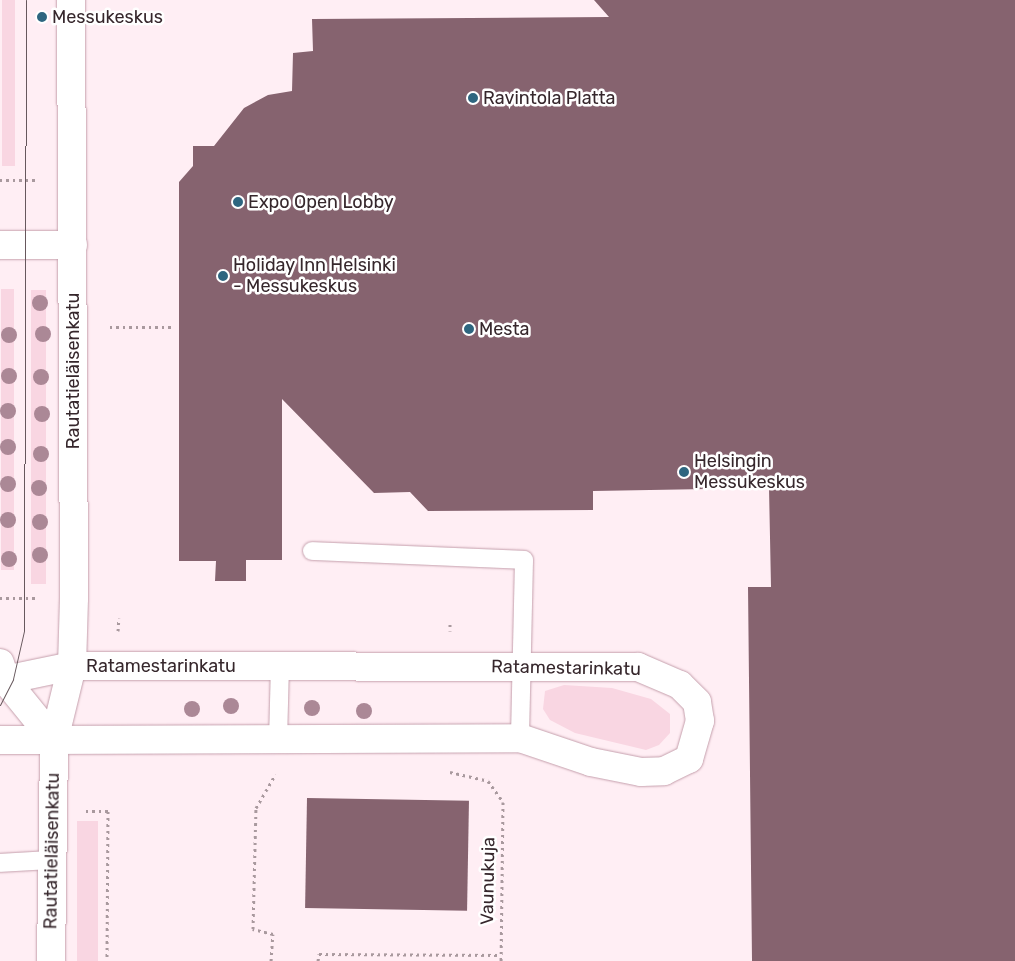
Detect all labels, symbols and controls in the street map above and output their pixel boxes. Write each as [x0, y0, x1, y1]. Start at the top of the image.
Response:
place label: Messukeskus [52, 6, 163, 28]
marker: Messukeskus [36, 11, 48, 23]
place label: Ravintola Platta [483, 87, 616, 109]
marker: Ravintola Platta [467, 92, 479, 104]
place label: Expo Open Lobby [248, 191, 394, 213]
marker: Expo Open Lobby [232, 196, 244, 208]
place label: Holiday Inn Helsinki - Messukeskus [233, 255, 396, 298]
marker: Holiday Inn Helsinki - Messukeskus [217, 270, 229, 282]
street label: Rautatieläisenkatu [62, 293, 84, 449]
place label: Mesta [479, 318, 530, 340]
marker: Mesta [463, 323, 475, 335]
place label: Helsingin Messukeskus [694, 451, 805, 494]
marker: Helsingin Messukeskus [678, 466, 690, 478]
street label: Ratamestarinkatu [86, 655, 236, 677]
street label: Ratamestarinkatu [491, 656, 641, 680]
street label: Rautatieläisenkatu [40, 773, 64, 929]
street label: Vaunukuja [476, 837, 500, 925]

